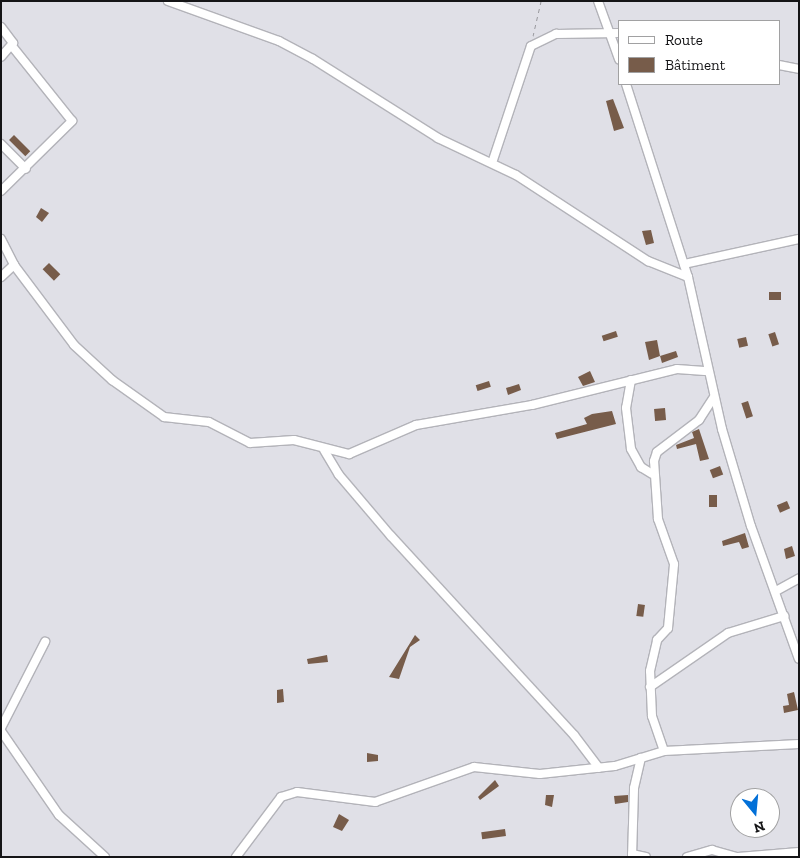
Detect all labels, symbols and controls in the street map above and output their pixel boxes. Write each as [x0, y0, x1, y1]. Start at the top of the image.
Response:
legend [618, 20, 780, 85]
text: Route [665, 31, 703, 49]
text: Bâtiment [665, 56, 725, 74]
north arrow [730, 788, 780, 838]
text: N [752, 817, 767, 837]

